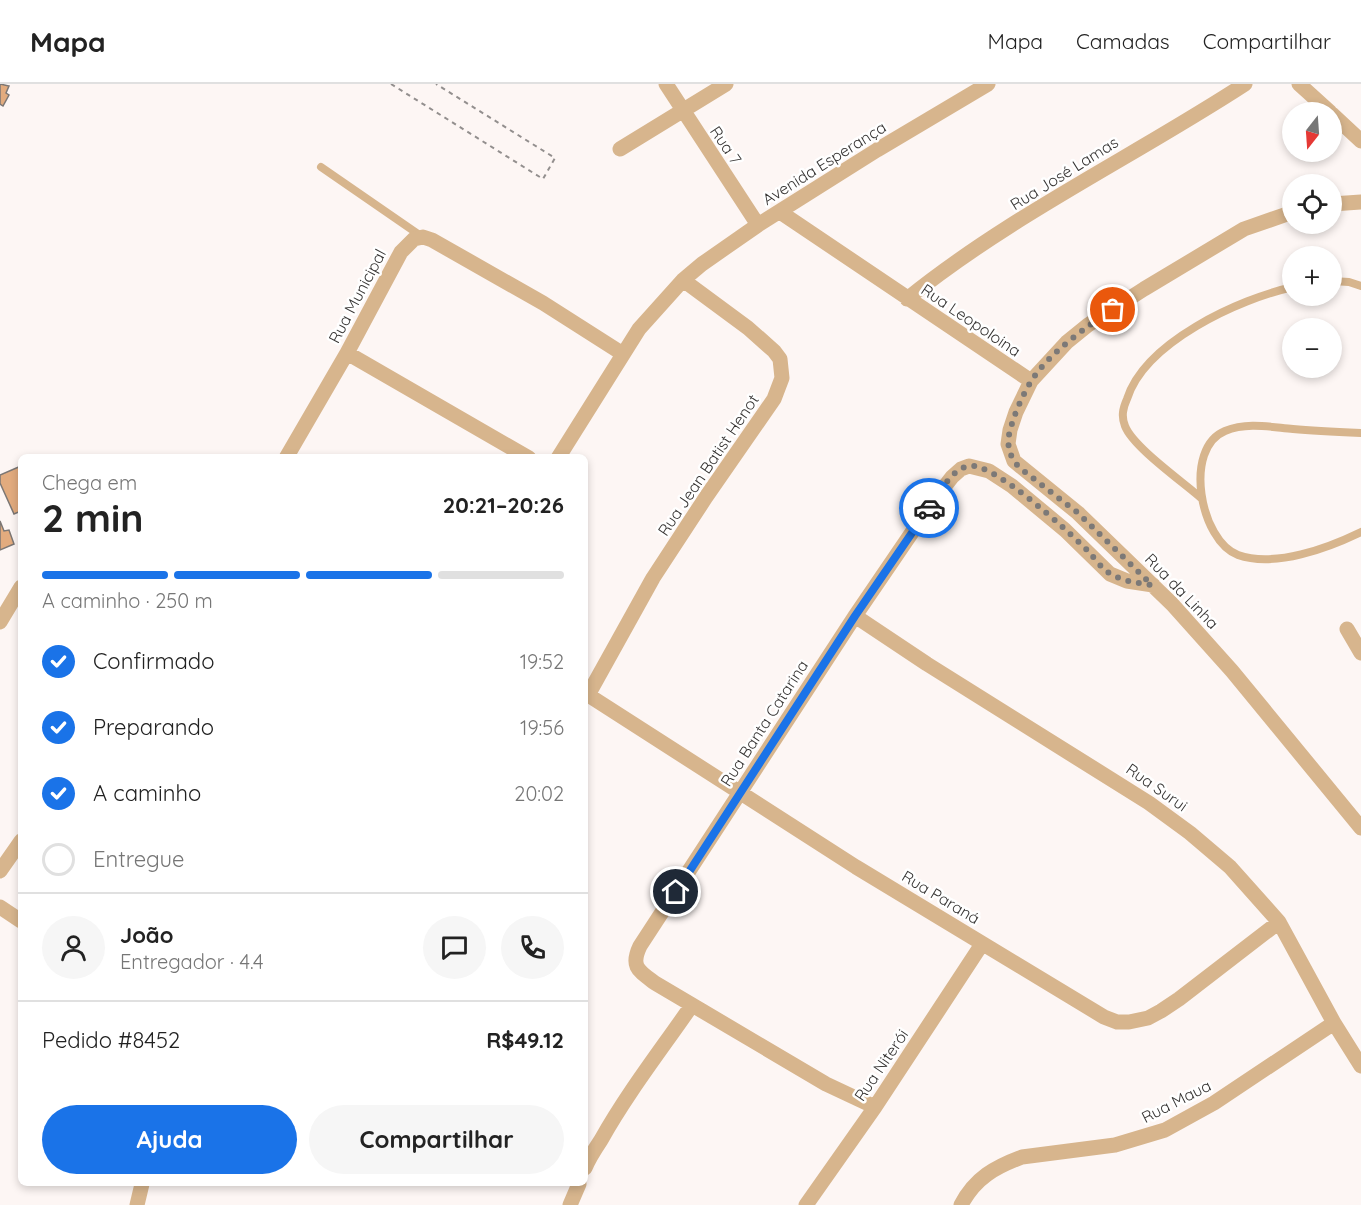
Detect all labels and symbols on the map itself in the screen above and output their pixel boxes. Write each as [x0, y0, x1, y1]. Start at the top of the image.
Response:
north arrow [1282, 102, 1342, 162]
street label: Avenida Esperança [758, 117, 890, 209]
street label: Rua 7 [706, 122, 746, 168]
street label: Rua José Lamas [1006, 132, 1122, 214]
street label: Rua Municipal [324, 246, 390, 346]
street label: Rua Leopoloina [917, 279, 1025, 361]
pin [1087, 284, 1138, 335]
street label: Rua Jean Batist Henot [653, 390, 763, 540]
courier [899, 478, 959, 538]
street label: Rua da Linha [1141, 549, 1223, 633]
street label: Rua Banta Catarina [716, 656, 812, 790]
street label: Rua Surui [1122, 759, 1192, 815]
pin [650, 866, 701, 917]
street label: Rua Paraná [898, 866, 984, 928]
street label: Rua Niterói [850, 1025, 912, 1105]
street label: Rua Maua [1138, 1075, 1214, 1127]

